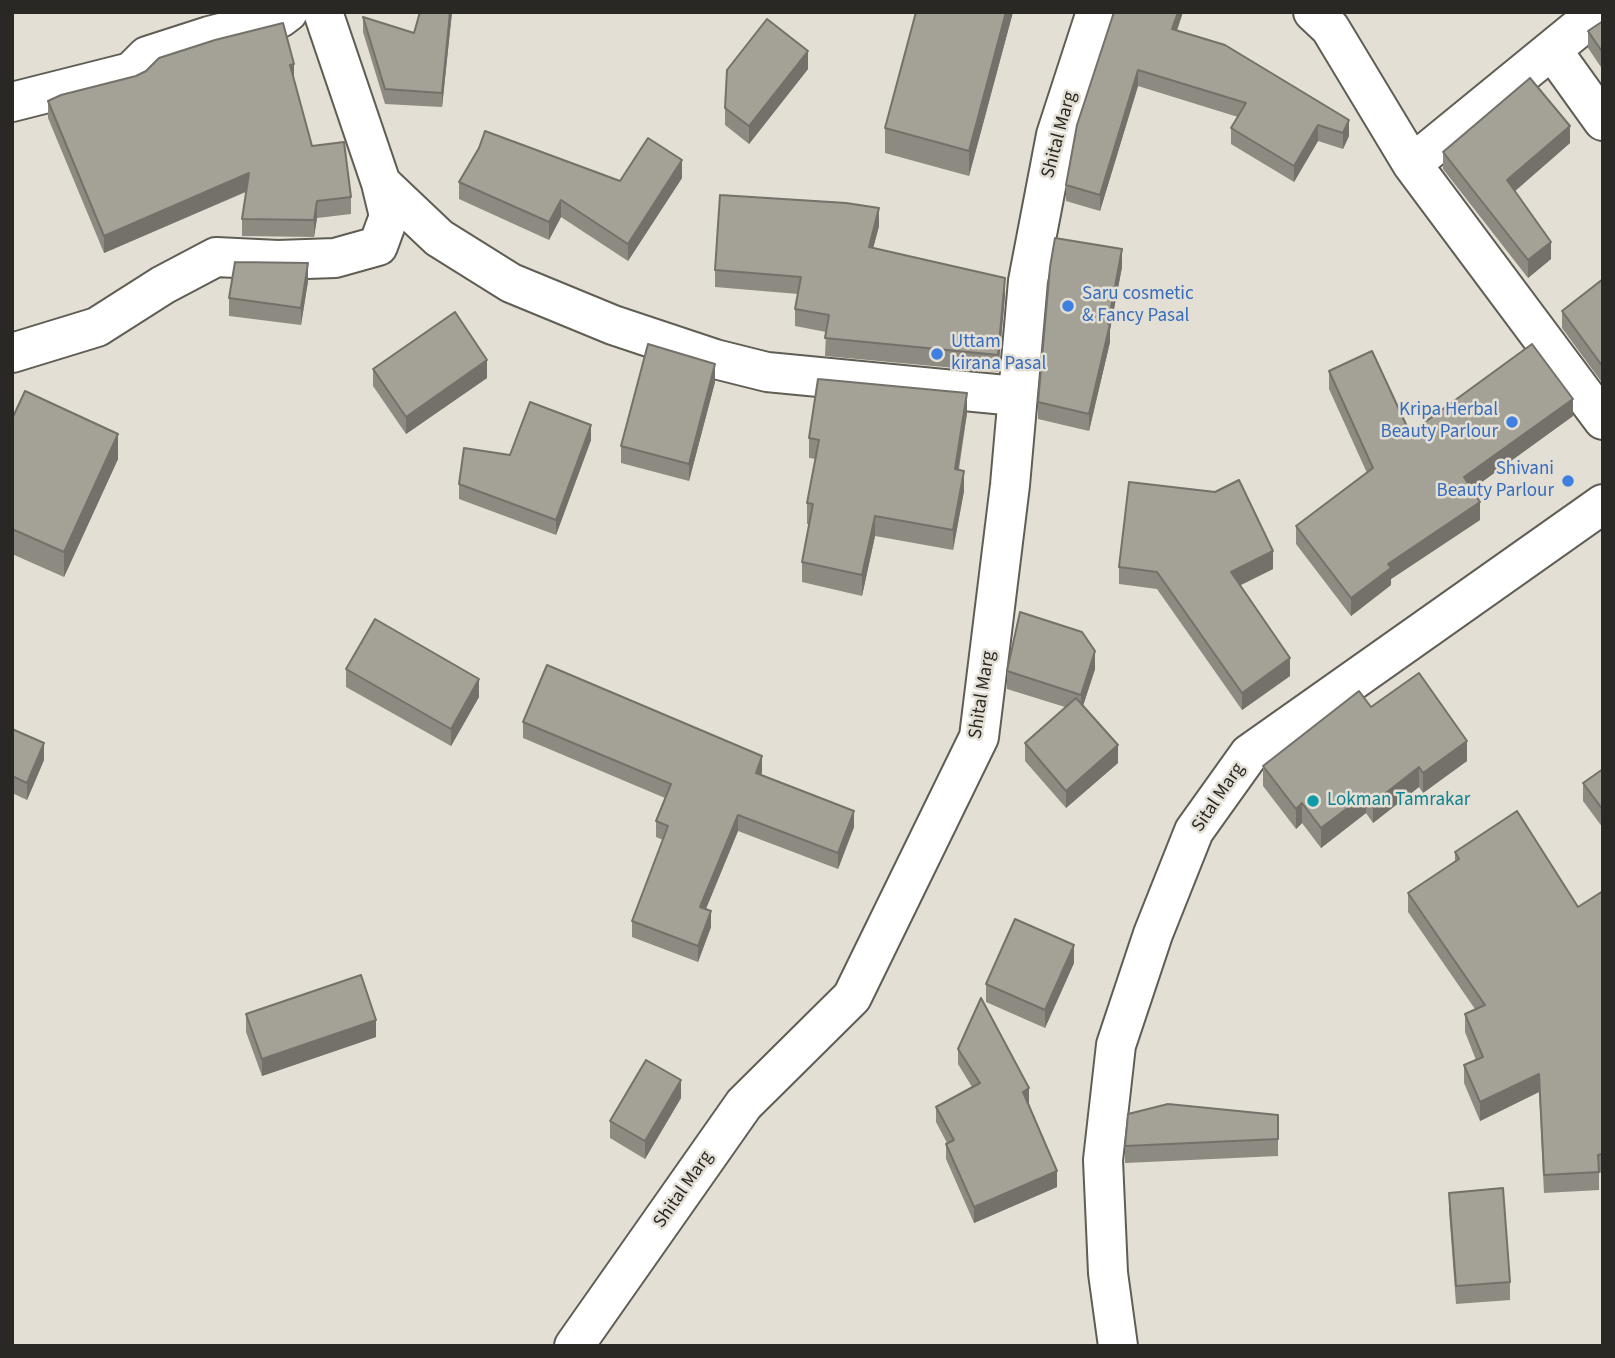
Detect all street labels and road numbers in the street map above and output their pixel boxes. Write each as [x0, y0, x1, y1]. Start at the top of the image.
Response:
street label: Shital Marg [1038, 89, 1082, 181]
street label: Shital Marg [965, 649, 1001, 741]
street label: Sital Marg [1188, 759, 1250, 837]
street label: Shital Marg [649, 1147, 719, 1233]

